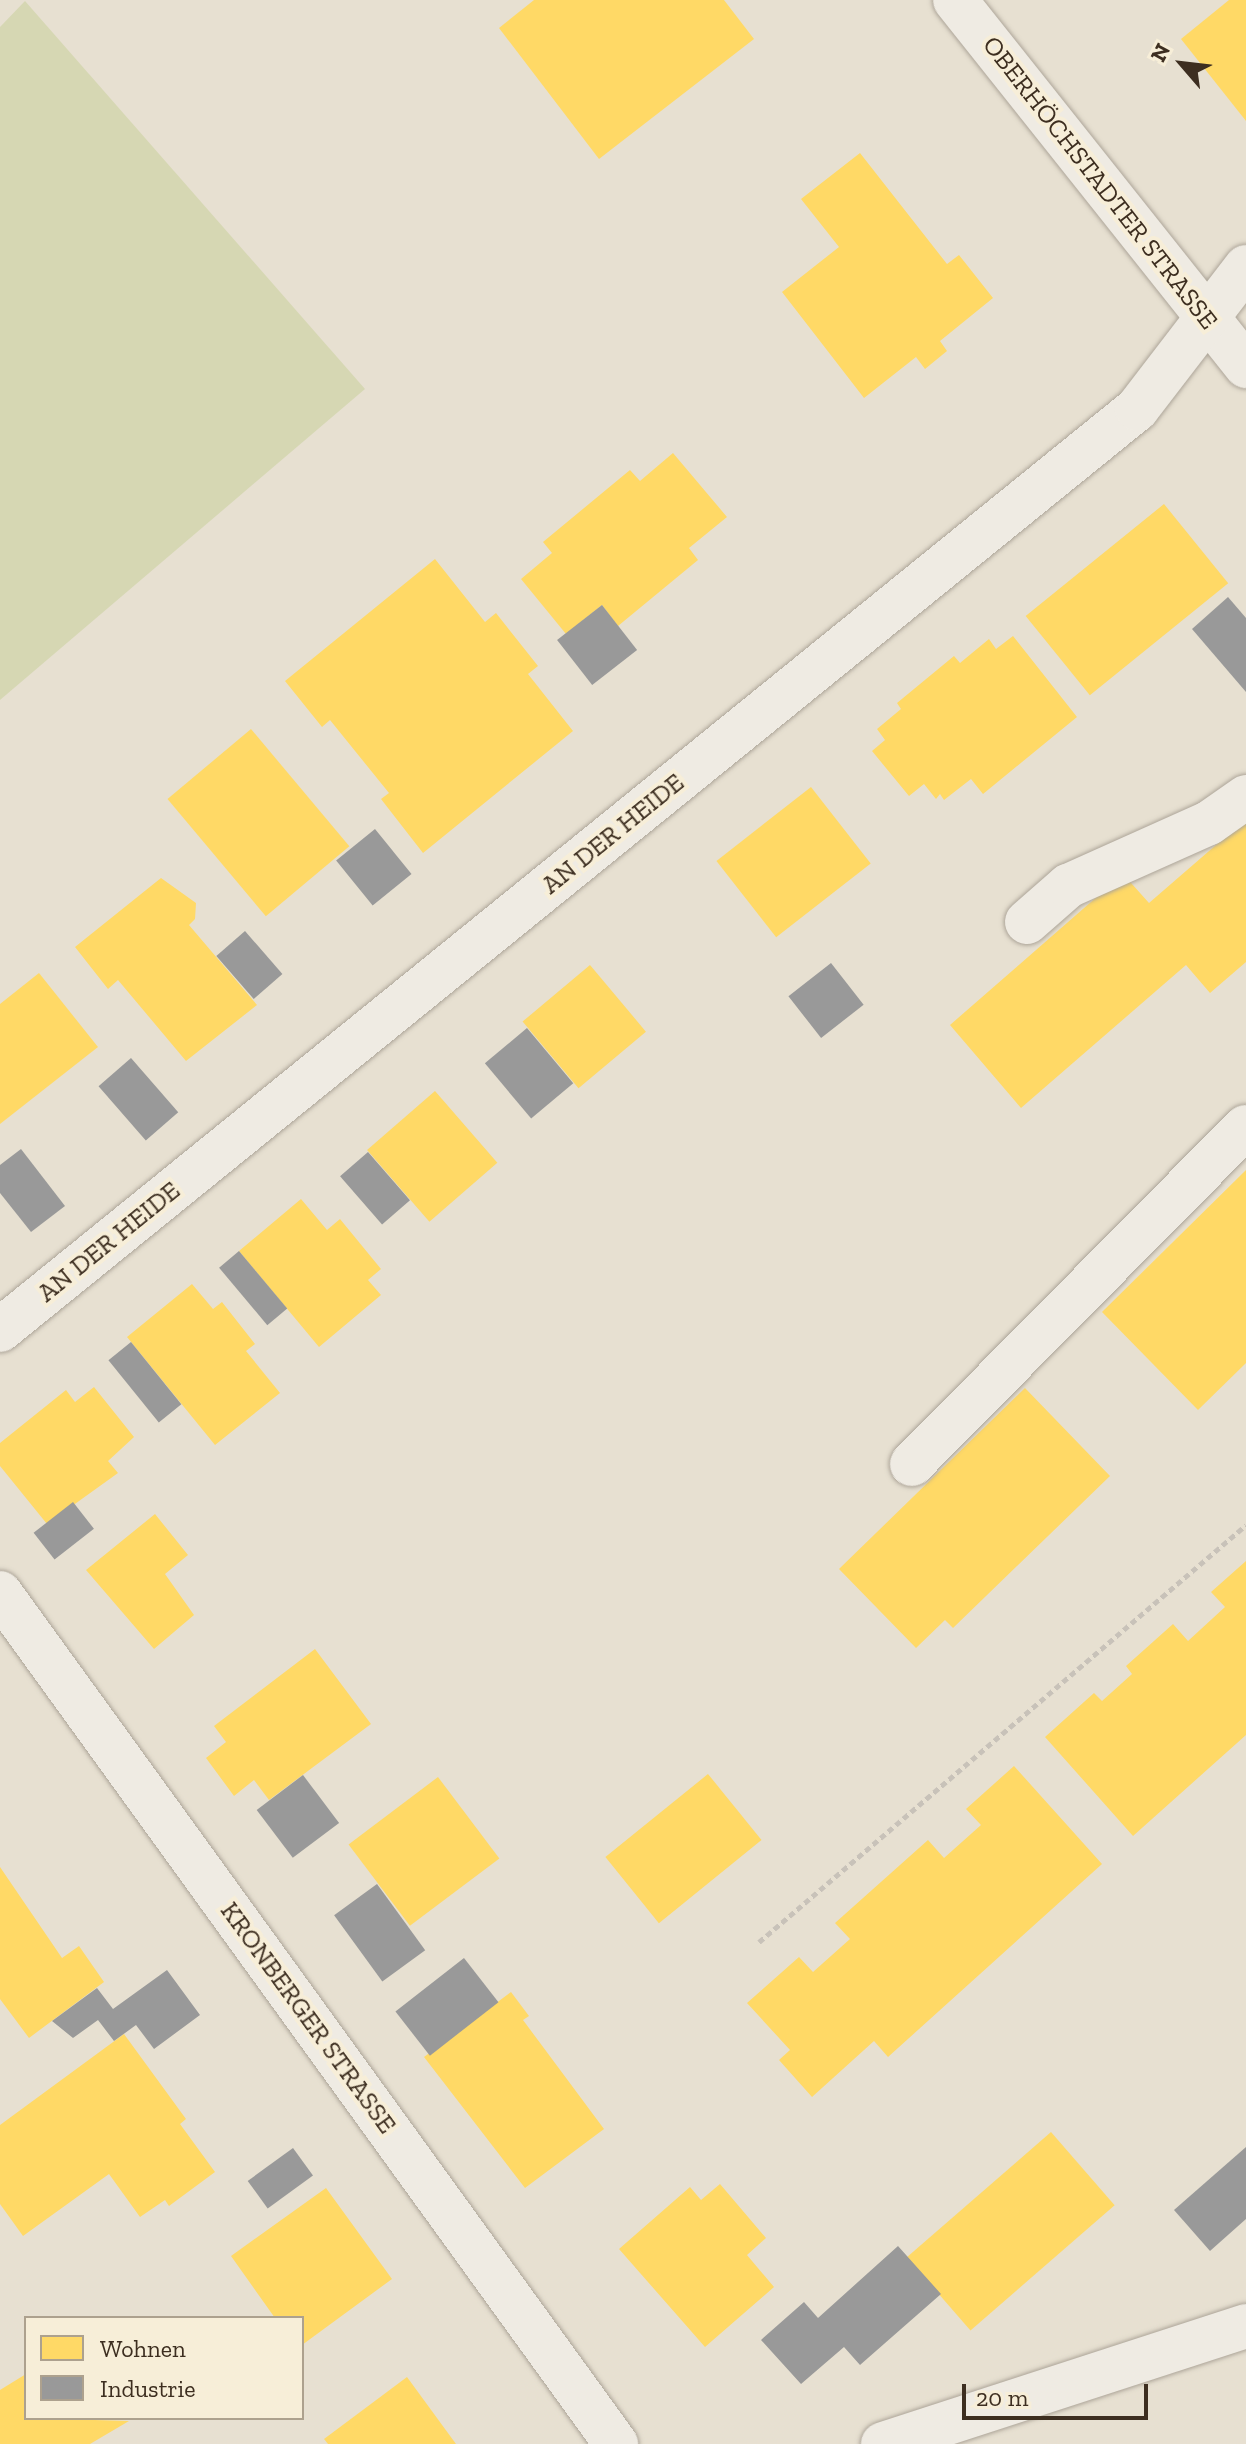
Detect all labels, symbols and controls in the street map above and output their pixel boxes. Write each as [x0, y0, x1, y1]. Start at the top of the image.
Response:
north arrow [1142, 24, 1222, 104]
street label: OBERHÖCHSTADTER STRASSE [976, 30, 1224, 336]
text: N [1145, 39, 1176, 66]
street label: AN DER HEIDE [536, 767, 690, 901]
street label: AN DER HEIDE [32, 1175, 186, 1309]
street label: KRONBERGER STRASSE [214, 1896, 402, 2140]
legend [24, 2316, 304, 2420]
text: Wohnen [100, 2334, 186, 2363]
scale bar [966, 2368, 1152, 2418]
text: Industrie [100, 2374, 196, 2403]
text: 20 m [976, 2383, 1028, 2412]

